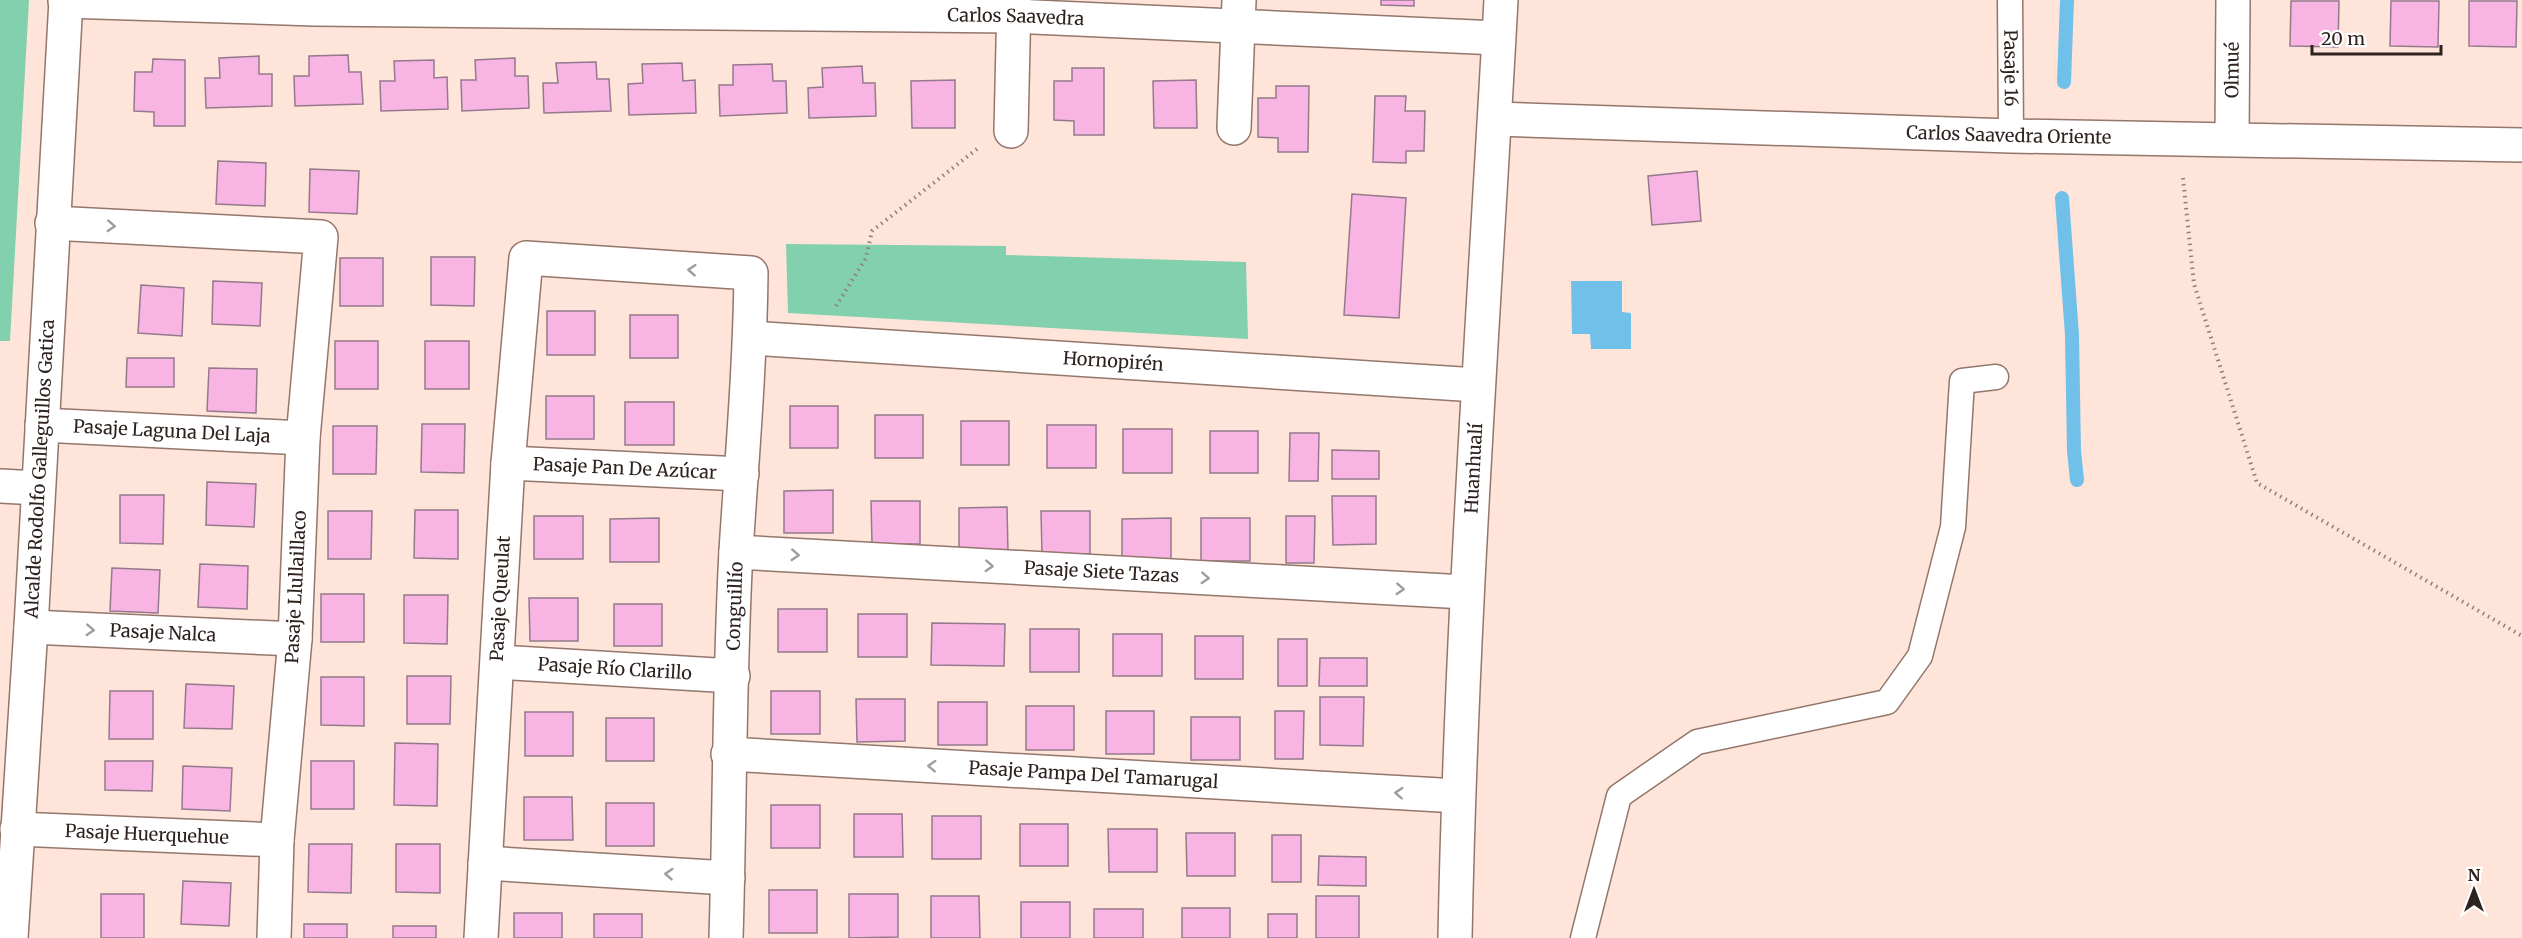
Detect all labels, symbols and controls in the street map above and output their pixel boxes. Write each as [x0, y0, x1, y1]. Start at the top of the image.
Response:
street label: Carlos Saavedra [947, 3, 1085, 30]
scale bar [2312, 18, 2441, 56]
text: 20 m [2321, 27, 2365, 50]
street label: Pasaje 16 [1999, 29, 2023, 107]
street label: Olmué [2220, 42, 2244, 98]
street label: Carlos Saavedra Oriente [1906, 121, 2112, 149]
one-way arrow [106, 220, 115, 233]
one-way arrow [688, 263, 697, 276]
street label: Alcalde Rodolfo Galleguillos Gatica [19, 318, 59, 620]
street label: Hornopirén [1062, 346, 1164, 376]
street label: Pasaje Laguna Del Laja [73, 415, 272, 447]
street label: Huanhualí [1459, 421, 1487, 514]
street label: Pasaje Pan De Azúcar [532, 452, 718, 484]
street label: Pasaje Llullaillaco [280, 510, 311, 664]
street label: Pasaje Queulat [485, 535, 515, 662]
one-way arrow [790, 549, 799, 562]
street label: Pasaje Siete Tazas [1023, 556, 1180, 587]
one-way arrow [985, 560, 994, 573]
street label: Conguillío [721, 561, 748, 651]
one-way arrow [1201, 572, 1210, 585]
one-way arrow [1395, 582, 1404, 595]
street label: Pasaje Nalca [109, 619, 217, 646]
one-way arrow [85, 623, 94, 636]
street label: Pasaje Río Clarillo [537, 652, 693, 685]
street label: Pasaje Pampa Del Tamarugal [968, 756, 1220, 793]
one-way arrow [927, 760, 936, 773]
one-way arrow [1395, 787, 1404, 800]
street label: Pasaje Huerquehue [64, 819, 229, 849]
north arrow [2444, 860, 2504, 920]
text: N [2468, 865, 2481, 885]
one-way arrow [665, 868, 674, 881]

